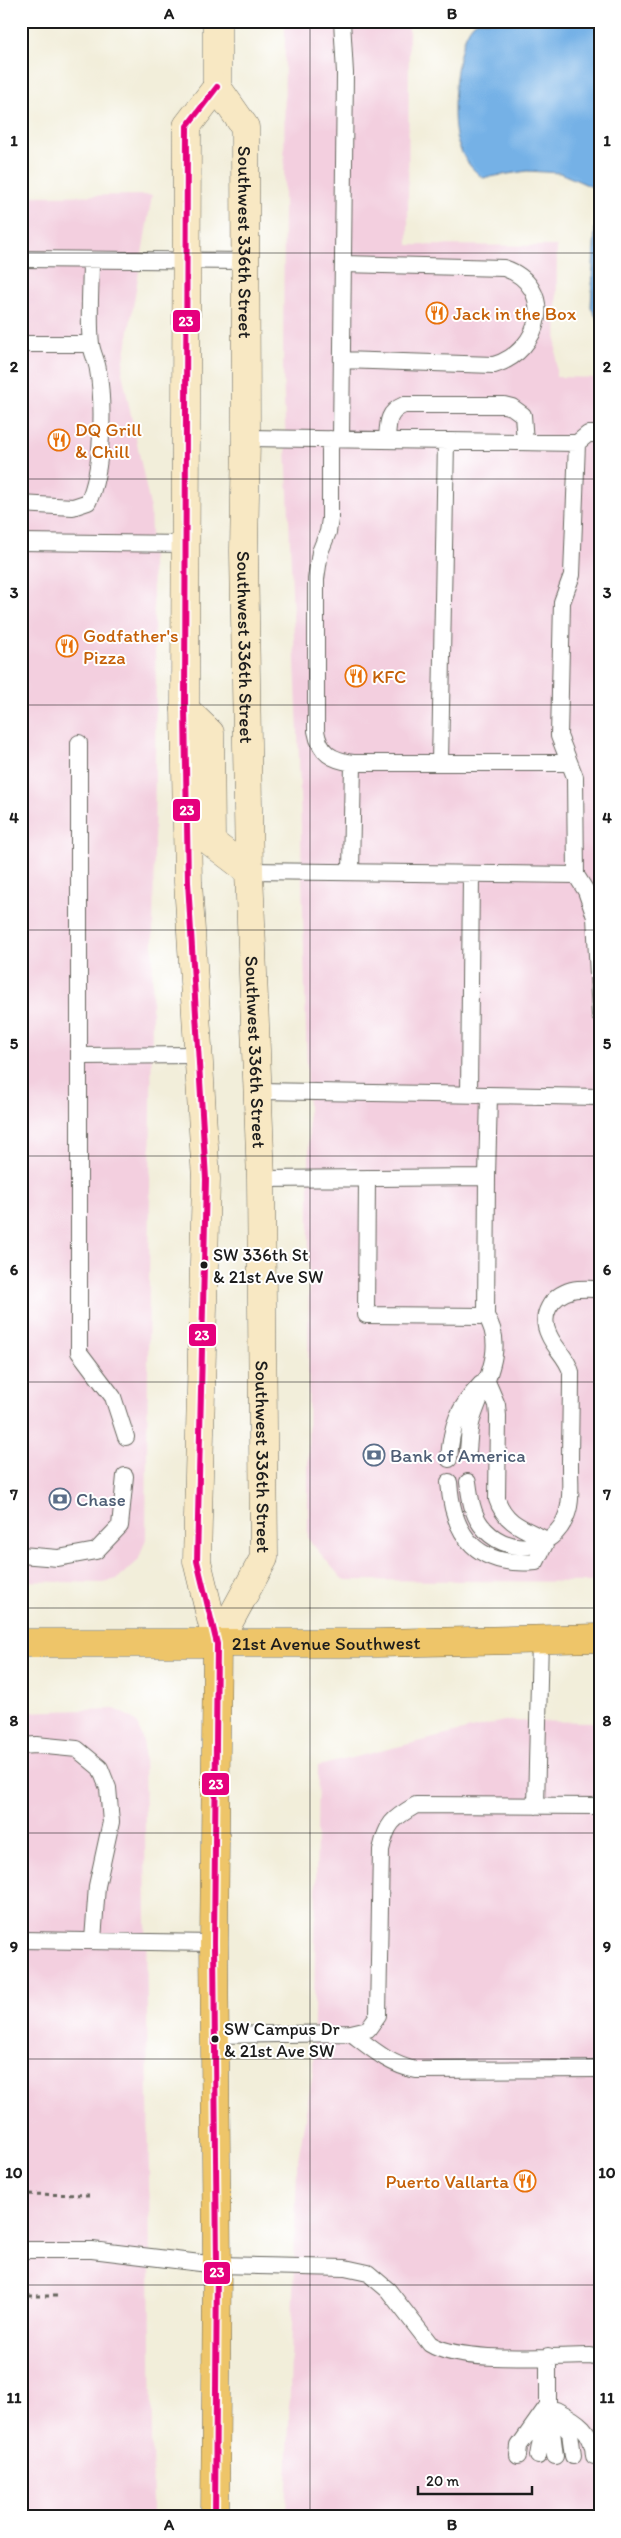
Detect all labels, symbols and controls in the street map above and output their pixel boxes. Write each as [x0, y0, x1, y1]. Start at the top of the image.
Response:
text: A [163, 4, 175, 23]
text: B [447, 4, 458, 23]
text: 1 [10, 131, 18, 150]
text: 1 [603, 131, 611, 150]
street label: Southwest 336th Street [234, 146, 257, 339]
restaurant icon: Jack in the Box [425, 301, 449, 325]
place label: Jack in the Box [453, 302, 577, 325]
line badge: 23 [172, 309, 201, 333]
text: 23 [179, 313, 194, 330]
text: 2 [10, 357, 19, 376]
text: 2 [603, 357, 612, 376]
place label: DQ Grill & Chill [75, 418, 143, 463]
restaurant icon: DQ Grill & Chill [47, 428, 71, 452]
street label: Southwest 336th Street [232, 551, 259, 744]
text: 3 [10, 583, 19, 602]
text: 3 [603, 583, 612, 602]
place label: Godfather's Pizza [83, 624, 179, 669]
restaurant icon: Godfather's Pizza [55, 634, 79, 658]
restaurant icon: KFC [344, 664, 368, 688]
place label: KFC [372, 665, 406, 688]
line badge: 23 [172, 798, 201, 822]
text: 23 [180, 802, 195, 819]
text: 4 [9, 808, 19, 827]
text: 4 [602, 808, 612, 827]
street label: Southwest 336th Street [241, 955, 271, 1149]
text: 5 [10, 1034, 19, 1053]
text: 5 [603, 1034, 612, 1053]
place label: SW 336th St & 21st Ave SW [213, 1244, 323, 1288]
text: 6 [10, 1260, 19, 1279]
marker: SW 336th St & 21st Ave SW [199, 1260, 209, 1270]
text: 6 [603, 1260, 612, 1279]
line badge: 23 [188, 1323, 217, 1347]
text: 23 [195, 1327, 210, 1344]
street label: Southwest 336th Street [251, 1360, 275, 1553]
bank icon: Bank of America [362, 1443, 386, 1467]
place label: Bank of America [390, 1444, 526, 1467]
text: 7 [9, 1485, 18, 1504]
text: 7 [602, 1485, 611, 1504]
bank icon: Chase [48, 1487, 72, 1511]
place label: Chase [76, 1488, 126, 1511]
street label: 21st Avenue Southwest [232, 1631, 421, 1655]
text: 8 [10, 1711, 19, 1730]
text: 8 [603, 1711, 612, 1730]
line badge: 23 [201, 1772, 230, 1796]
text: 23 [209, 1776, 224, 1793]
text: 9 [10, 1937, 18, 1956]
text: 9 [603, 1937, 611, 1956]
place label: SW Campus Dr & 21st Ave SW [224, 2018, 340, 2062]
marker: SW Campus Dr & 21st Ave SW [210, 2034, 220, 2044]
text: 10 [5, 2163, 23, 2182]
text: 10 [598, 2163, 616, 2182]
restaurant icon: Puerto Vallarta [513, 2169, 537, 2193]
place label: Puerto Vallarta [385, 2170, 509, 2193]
line badge: 23 [203, 2261, 231, 2285]
text: 23 [210, 2264, 225, 2281]
text: 11 [7, 2388, 22, 2407]
text: 11 [600, 2388, 615, 2407]
scale bar [418, 2463, 532, 2495]
text: 20 m [426, 2472, 460, 2490]
text: A [163, 2515, 175, 2534]
text: B [447, 2515, 458, 2534]

